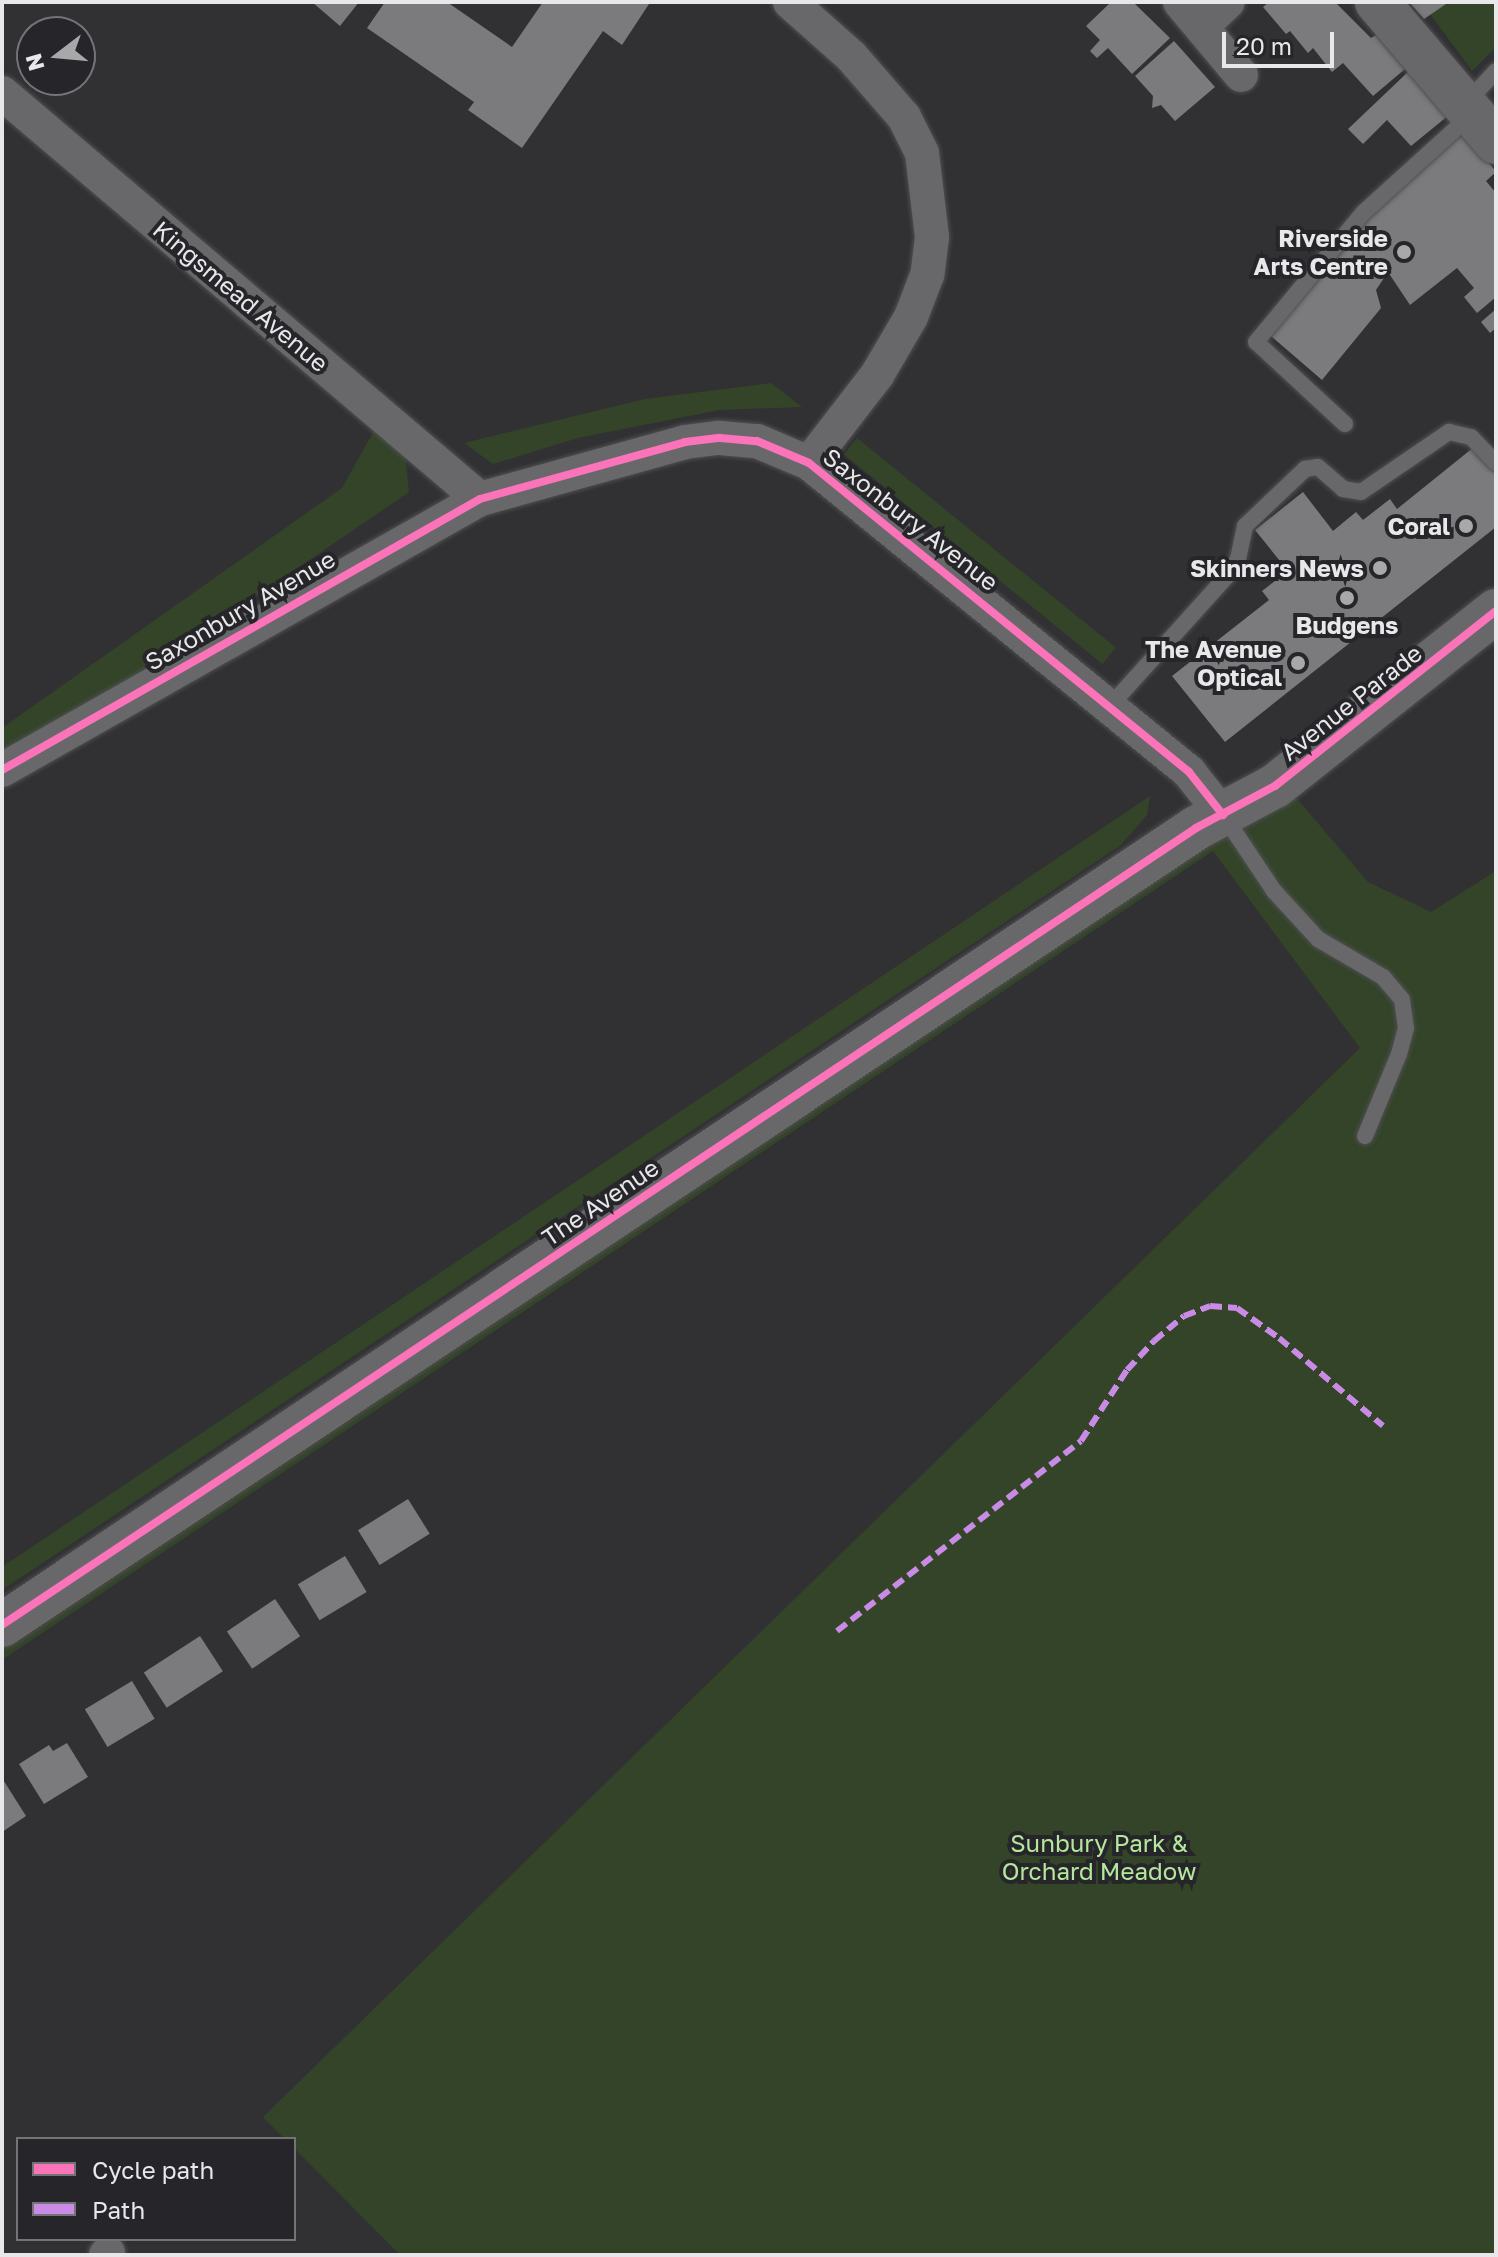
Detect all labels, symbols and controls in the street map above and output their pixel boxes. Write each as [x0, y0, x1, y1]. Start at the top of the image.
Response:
north arrow [16, 16, 96, 96]
scale bar [1226, 16, 1338, 66]
text: 20 m [1236, 31, 1292, 60]
text: N [19, 50, 50, 74]
street label: Kingsmead Avenue [148, 214, 334, 378]
place label: Riverside Arts Centre [1254, 224, 1388, 280]
marker: Riverside Arts Centre [1395, 243, 1413, 261]
street label: Saxonbury Avenue [818, 442, 1004, 596]
place label: Coral [1388, 512, 1450, 540]
marker: Coral [1457, 517, 1475, 535]
street label: Saxonbury Avenue [140, 544, 340, 676]
place label: Skinners News [1190, 554, 1364, 582]
marker: Skinners News [1371, 559, 1389, 577]
marker: Budgens [1338, 589, 1356, 607]
place label: Budgens [1296, 611, 1398, 639]
place label: The Avenue Optical [1145, 635, 1282, 691]
street label: Avenue Parade [1275, 638, 1427, 766]
marker: The Avenue Optical [1289, 654, 1307, 672]
street label: The Avenue [536, 1153, 664, 1251]
park label: Sunbury Park & Orchard Meadow [1002, 1829, 1196, 1885]
legend [16, 2137, 296, 2241]
text: Cycle path [92, 2155, 214, 2184]
text: Path [92, 2195, 145, 2224]

